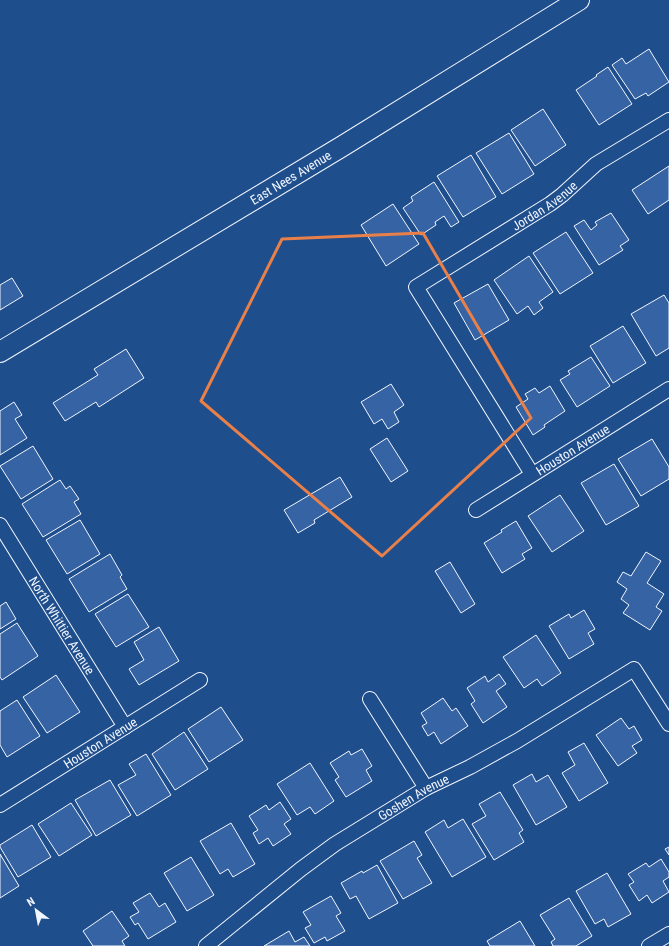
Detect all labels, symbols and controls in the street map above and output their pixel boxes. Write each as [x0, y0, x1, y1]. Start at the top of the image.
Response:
street label: East Nees Avenue [247, 147, 334, 207]
street label: Jordan Avenue [509, 178, 580, 233]
street label: Houston Avenue [533, 421, 612, 478]
street label: North Whittier Avenue [26, 574, 98, 677]
street label: Houston Avenue [61, 714, 140, 771]
street label: Goshen Avenue [375, 771, 451, 823]
north arrow [16, 890, 56, 930]
text: N [25, 895, 37, 909]

